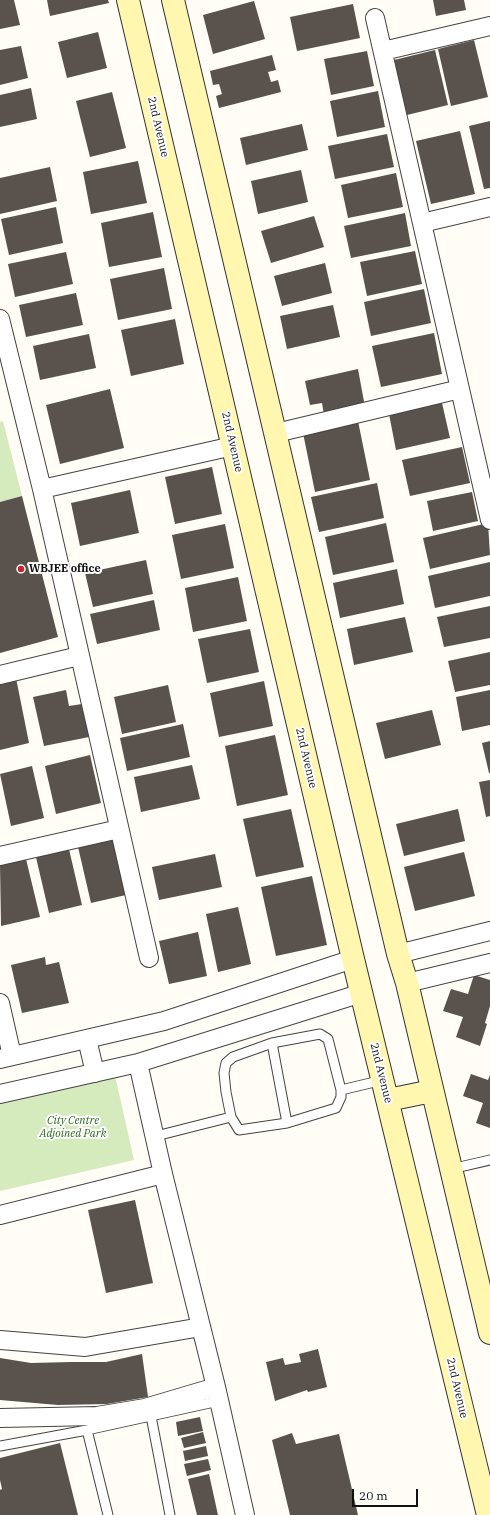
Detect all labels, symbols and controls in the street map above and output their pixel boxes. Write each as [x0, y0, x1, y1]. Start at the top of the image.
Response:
street label: 2nd Avenue [145, 96, 171, 158]
street label: 2nd Avenue [219, 411, 245, 473]
place label: WBJEE office [29, 562, 101, 576]
marker: WBJEE office [16, 564, 26, 574]
street label: 2nd Avenue [293, 727, 319, 789]
street label: 2nd Avenue [367, 1042, 395, 1104]
park label: City Centre Adjoined Park [40, 1114, 106, 1140]
street label: 2nd Avenue [444, 1357, 470, 1419]
scale bar [354, 1481, 420, 1507]
text: 20 m [359, 1488, 388, 1503]

